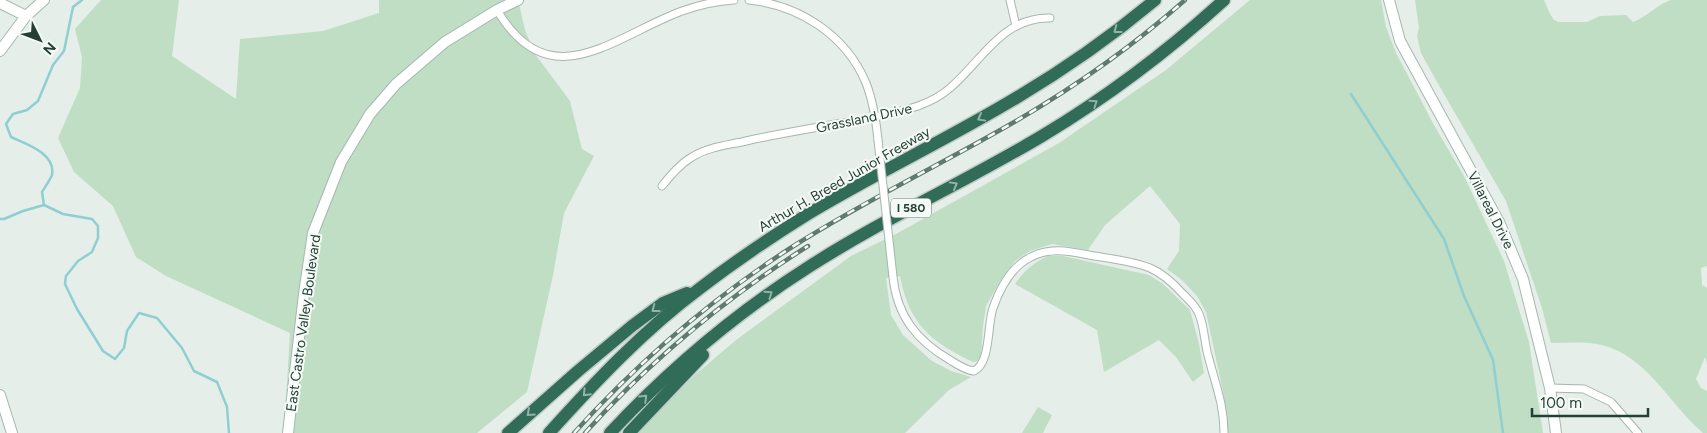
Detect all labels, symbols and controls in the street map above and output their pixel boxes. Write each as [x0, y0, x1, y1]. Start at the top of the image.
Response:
north arrow [15, 15, 65, 65]
one-way arrow [1114, 25, 1123, 33]
text: N [39, 39, 59, 58]
street label: Grassland Drive [815, 100, 914, 137]
one-way arrow [1088, 100, 1098, 109]
one-way arrow [977, 112, 986, 122]
street label: Arthur H. Breed Junior Freeway [755, 123, 934, 236]
street label: Villareal Drive [1464, 169, 1518, 252]
one-way arrow [948, 181, 957, 191]
road number: I 580 [891, 198, 931, 218]
street label: East Castro Valley Boulevard [283, 233, 324, 413]
one-way arrow [763, 291, 773, 300]
one-way arrow [651, 303, 661, 312]
scale bar [1532, 386, 1648, 418]
one-way arrow [583, 387, 592, 396]
text: 100 m [1540, 394, 1582, 412]
one-way arrow [638, 395, 647, 404]
one-way arrow [527, 407, 536, 416]

